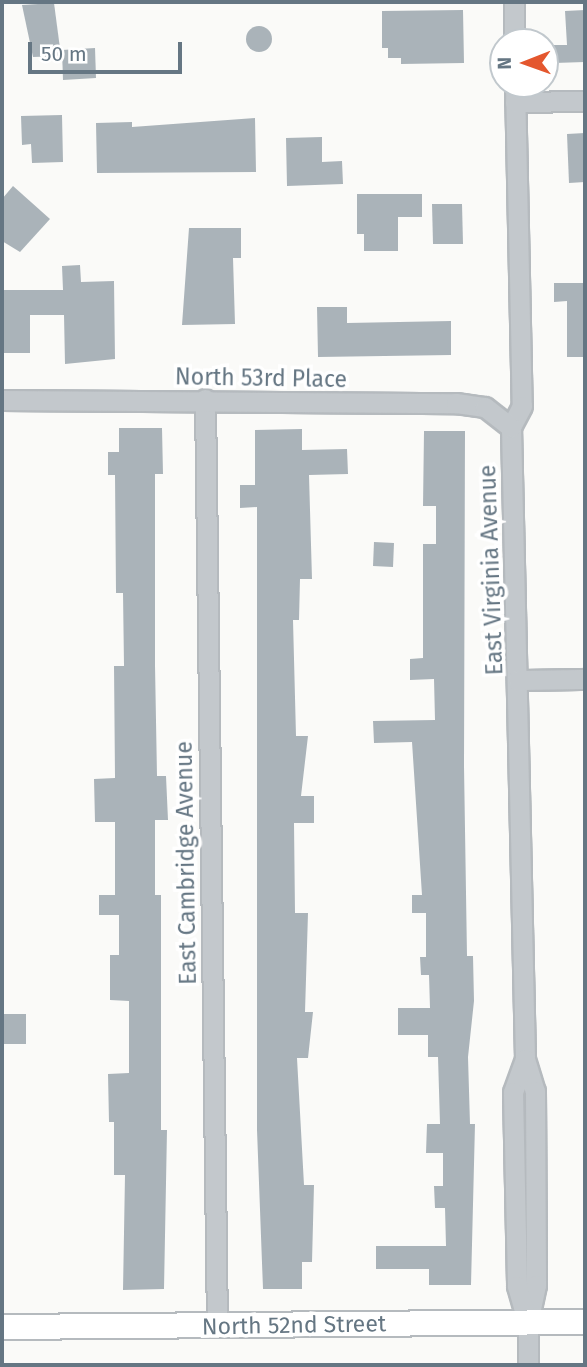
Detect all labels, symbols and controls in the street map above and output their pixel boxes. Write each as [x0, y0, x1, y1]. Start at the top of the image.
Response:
scale bar [32, 28, 186, 72]
north arrow [489, 28, 559, 98]
text: 50 m [41, 41, 87, 67]
text: N [493, 57, 516, 70]
street label: North 53rd Place [175, 363, 347, 393]
street label: East Virginia Avenue [474, 464, 508, 676]
street label: East Cambridge Avenue [170, 741, 202, 985]
street label: North 52nd Street [202, 1310, 386, 1340]

